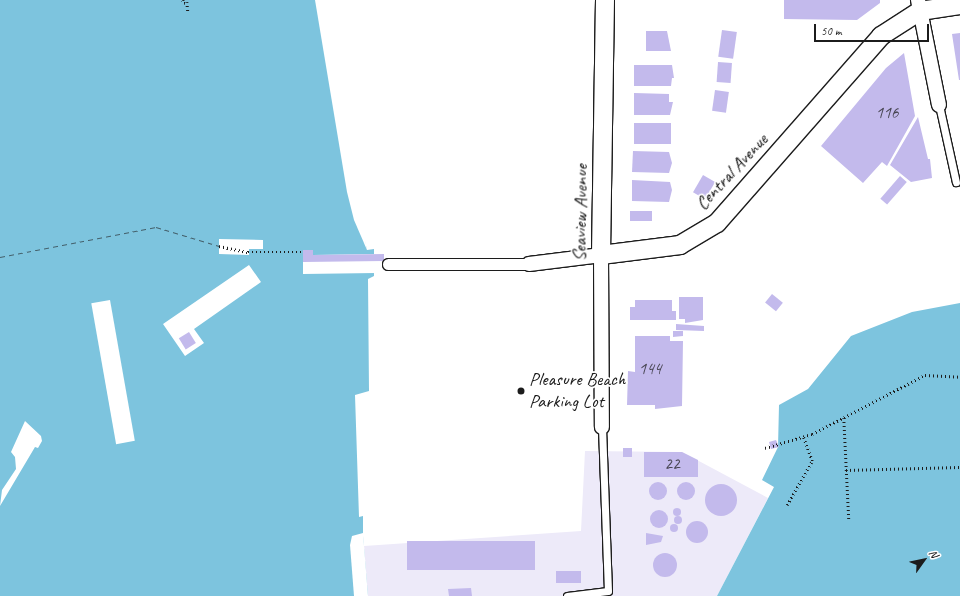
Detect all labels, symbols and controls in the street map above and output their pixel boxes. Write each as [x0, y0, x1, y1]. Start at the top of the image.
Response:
scale bar [816, 16, 931, 42]
text: 50 m [821, 23, 841, 39]
house number: 116 [876, 103, 898, 123]
street label: Central Avenue [691, 129, 773, 215]
street label: Seaview Avenue [569, 164, 593, 262]
house number: 144 [639, 359, 661, 379]
place label: Pleasure Beach Parking Lot [529, 369, 625, 413]
marker: Pleasure Beach Parking Lot [516, 386, 526, 396]
house number: 22 [664, 454, 680, 474]
north arrow [904, 540, 944, 580]
text: N [926, 547, 942, 560]

